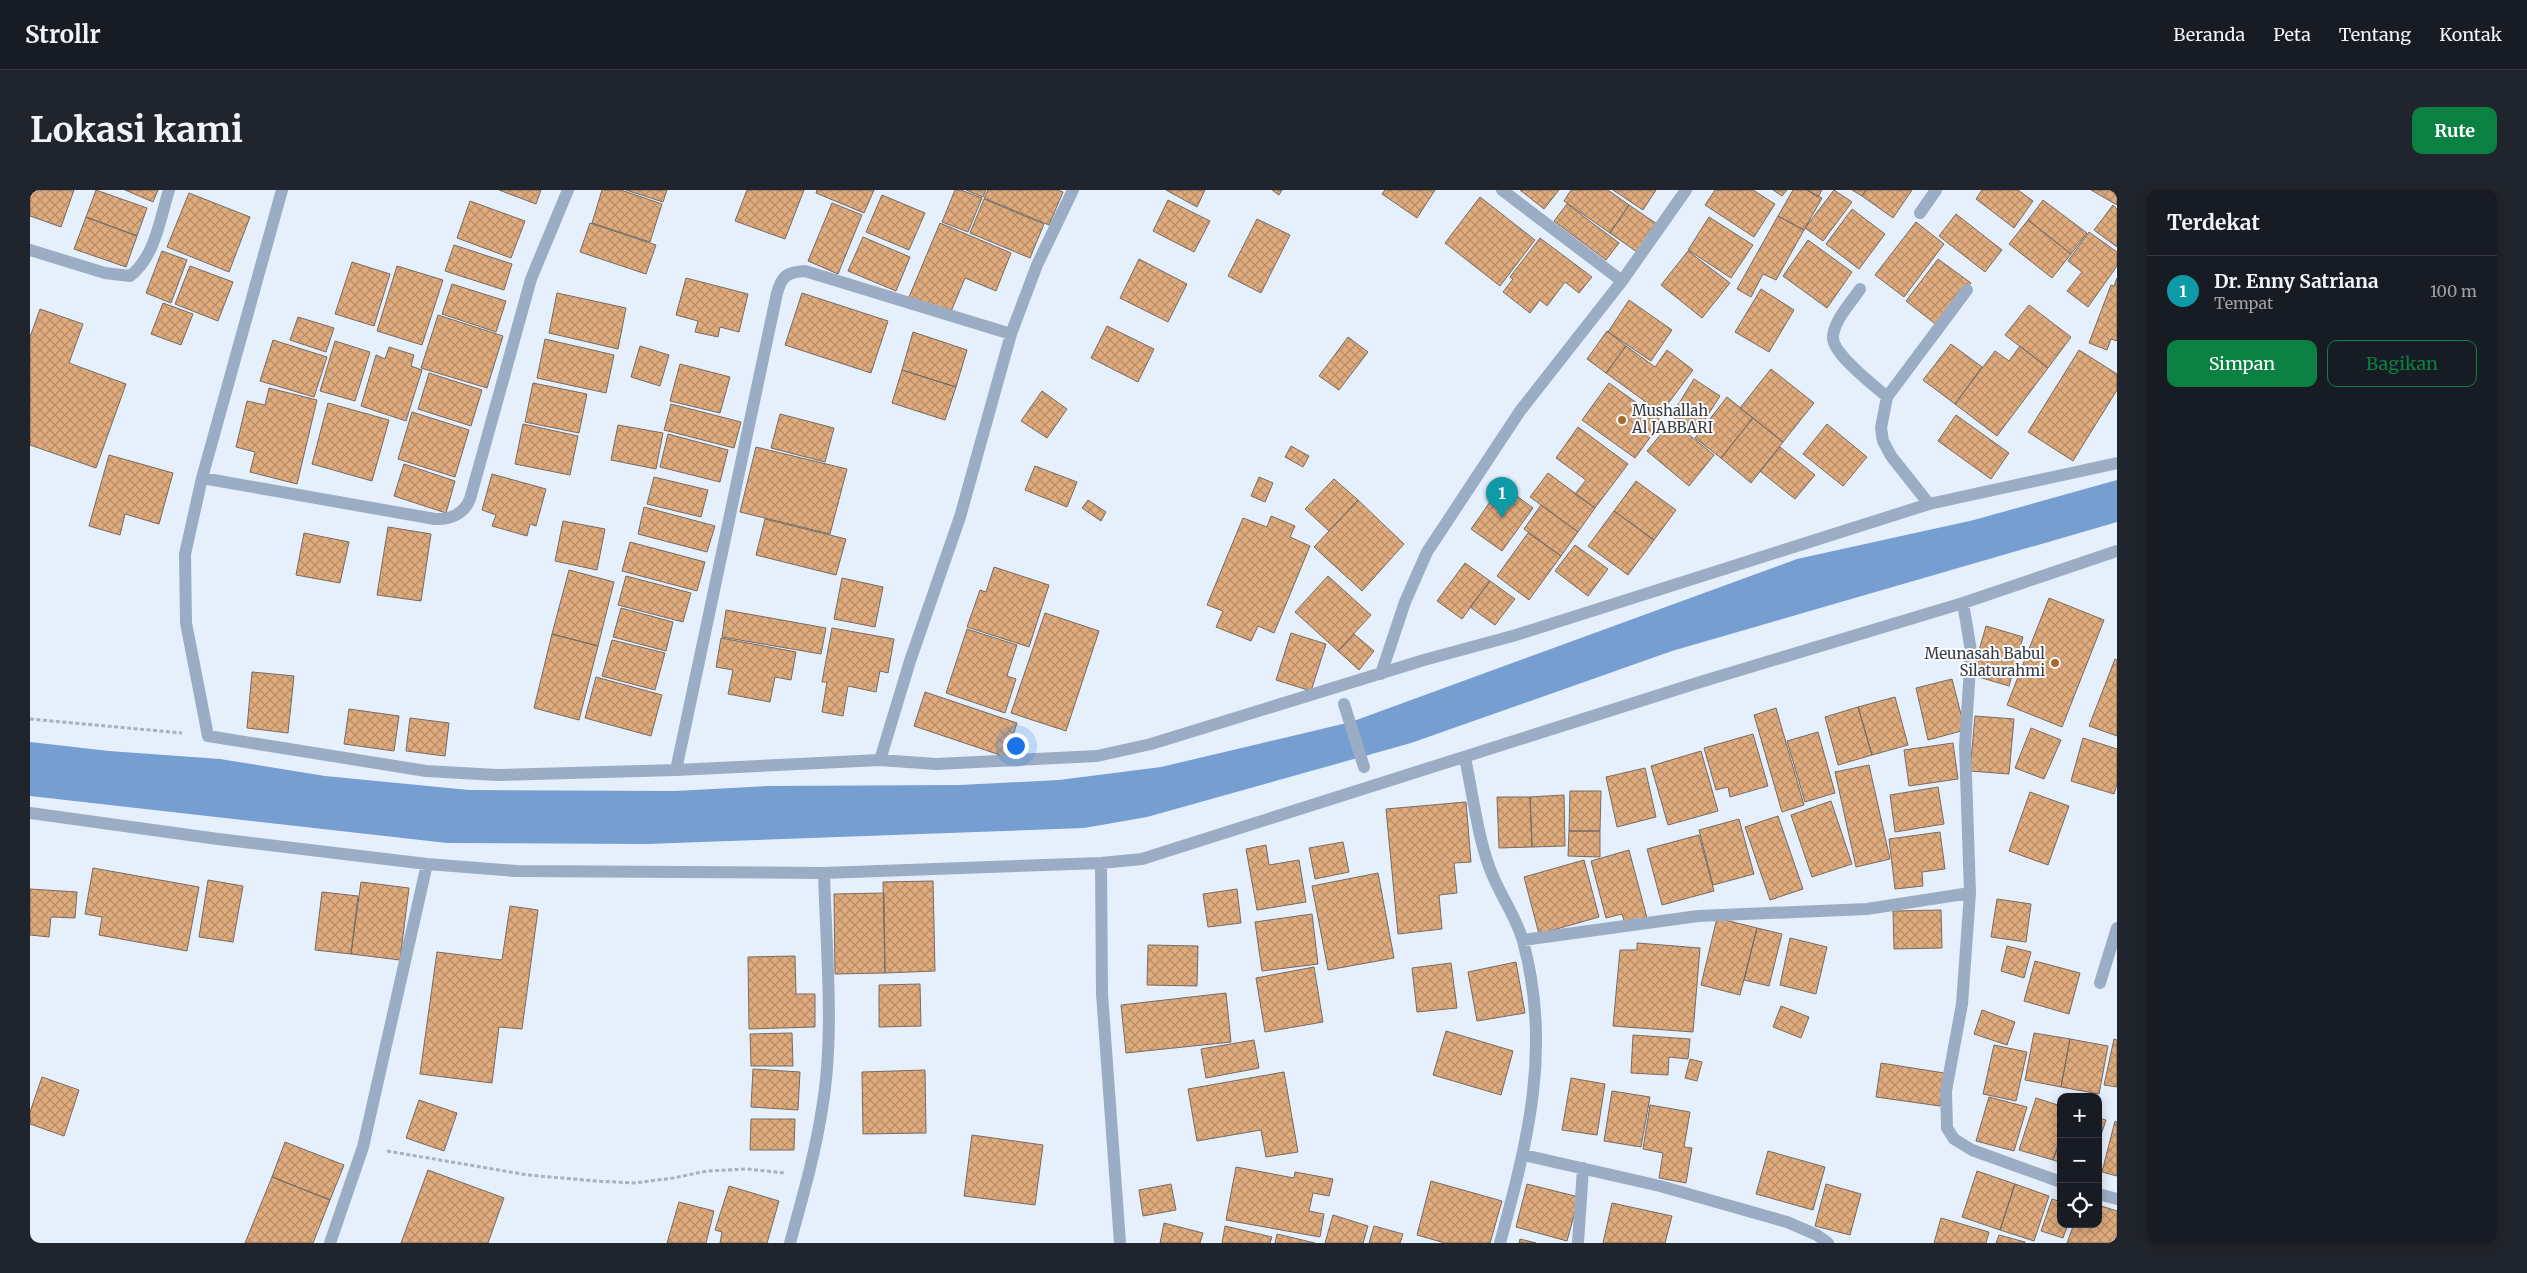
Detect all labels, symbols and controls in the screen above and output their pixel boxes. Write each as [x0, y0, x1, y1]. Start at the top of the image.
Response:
text: Strollr [25, 19, 101, 50]
text: Beranda [2173, 23, 2245, 46]
text: Peta [2273, 23, 2311, 46]
text: Tentang [2339, 23, 2411, 46]
text: Kontak [2439, 23, 2502, 46]
button: Rute [2412, 107, 2497, 154]
text: Lokasi kami [30, 108, 243, 152]
text: Terdekat [2167, 209, 2260, 236]
text: Dr. Enny Satriana [2214, 269, 2379, 293]
text: 1 [2179, 281, 2187, 301]
text: 100 m [2430, 281, 2477, 301]
text: Tempat [2214, 293, 2273, 313]
button: Simpan [2167, 340, 2317, 387]
button: Bagikan [2327, 340, 2477, 387]
place label: Mushallah Al JABBARI [1631, 401, 1713, 437]
marker: Mushallah Al JABBARI [1616, 414, 1628, 426]
pin: 1 [1486, 477, 1518, 518]
place label: Meunasah Babul Silaturahmi [1924, 644, 2045, 680]
marker: Meunasah Babul Silaturahmi [2049, 657, 2061, 669]
your location [1003, 733, 1029, 759]
map controls [2057, 1093, 2102, 1228]
button: + [2057, 1093, 2102, 1138]
button: − [2057, 1138, 2102, 1183]
button: locate [2057, 1183, 2102, 1228]

